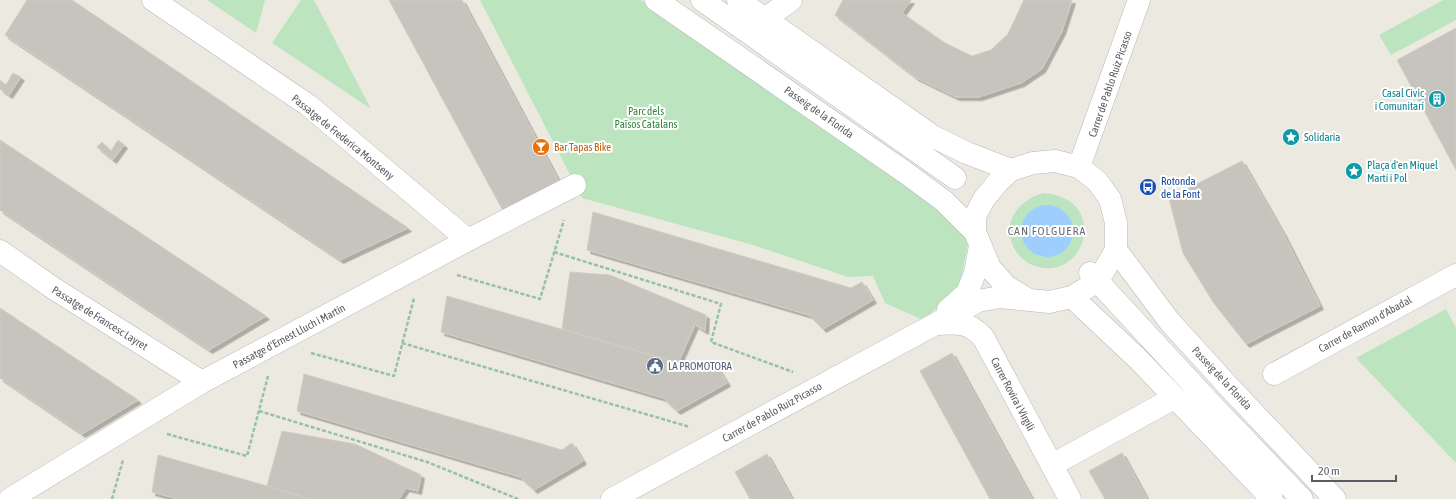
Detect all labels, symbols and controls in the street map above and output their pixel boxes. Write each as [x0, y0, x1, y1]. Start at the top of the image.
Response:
street label: Carrer de Pablo Ruiz Picasso [1086, 29, 1134, 139]
street label: Passeig de la Florida [782, 84, 856, 140]
place label: Casal Cívic i Comunitari [1375, 87, 1425, 112]
building icon: Casal Cívic i Comunitari [1427, 89, 1447, 109]
street label: Passatge de Frederica Montseny [290, 92, 397, 182]
park label: Parc dels Països Catalans [615, 105, 678, 130]
place icon: Solidaria [1281, 127, 1301, 147]
place label: Solidaria [1304, 131, 1340, 143]
bar icon: Bar Tapas Bike [531, 137, 551, 157]
place label: Bar Tapas Bike [554, 141, 611, 153]
place label: Plaça d'en Miquel Martí i Pol [1367, 159, 1438, 184]
place icon: Plaça d'en Miquel Martí i Pol [1344, 161, 1364, 181]
place label: Rotonda de la Font [1161, 175, 1200, 200]
bus stop icon: Rotonda de la Font [1138, 177, 1158, 197]
district label: CAN FOLGUERA [1008, 224, 1086, 238]
street label: Passatge de Francesc Layret [50, 284, 150, 352]
street label: Carrer de Ramon d'Abadal [1316, 293, 1414, 355]
street label: Passatge d'Ernest Lluch i Martín [231, 301, 347, 371]
street label: Passeig de la Florida [1190, 344, 1254, 412]
street label: Carrer Rovira i Virgili [989, 355, 1037, 433]
public building icon: LA PROMOTORA [645, 356, 665, 376]
place label: LA PROMOTORA [668, 360, 732, 372]
street label: Carrer de Pablo Ruiz Picasso [720, 380, 824, 444]
scale bar [1312, 457, 1396, 483]
text: 20 m [1318, 464, 1340, 478]

